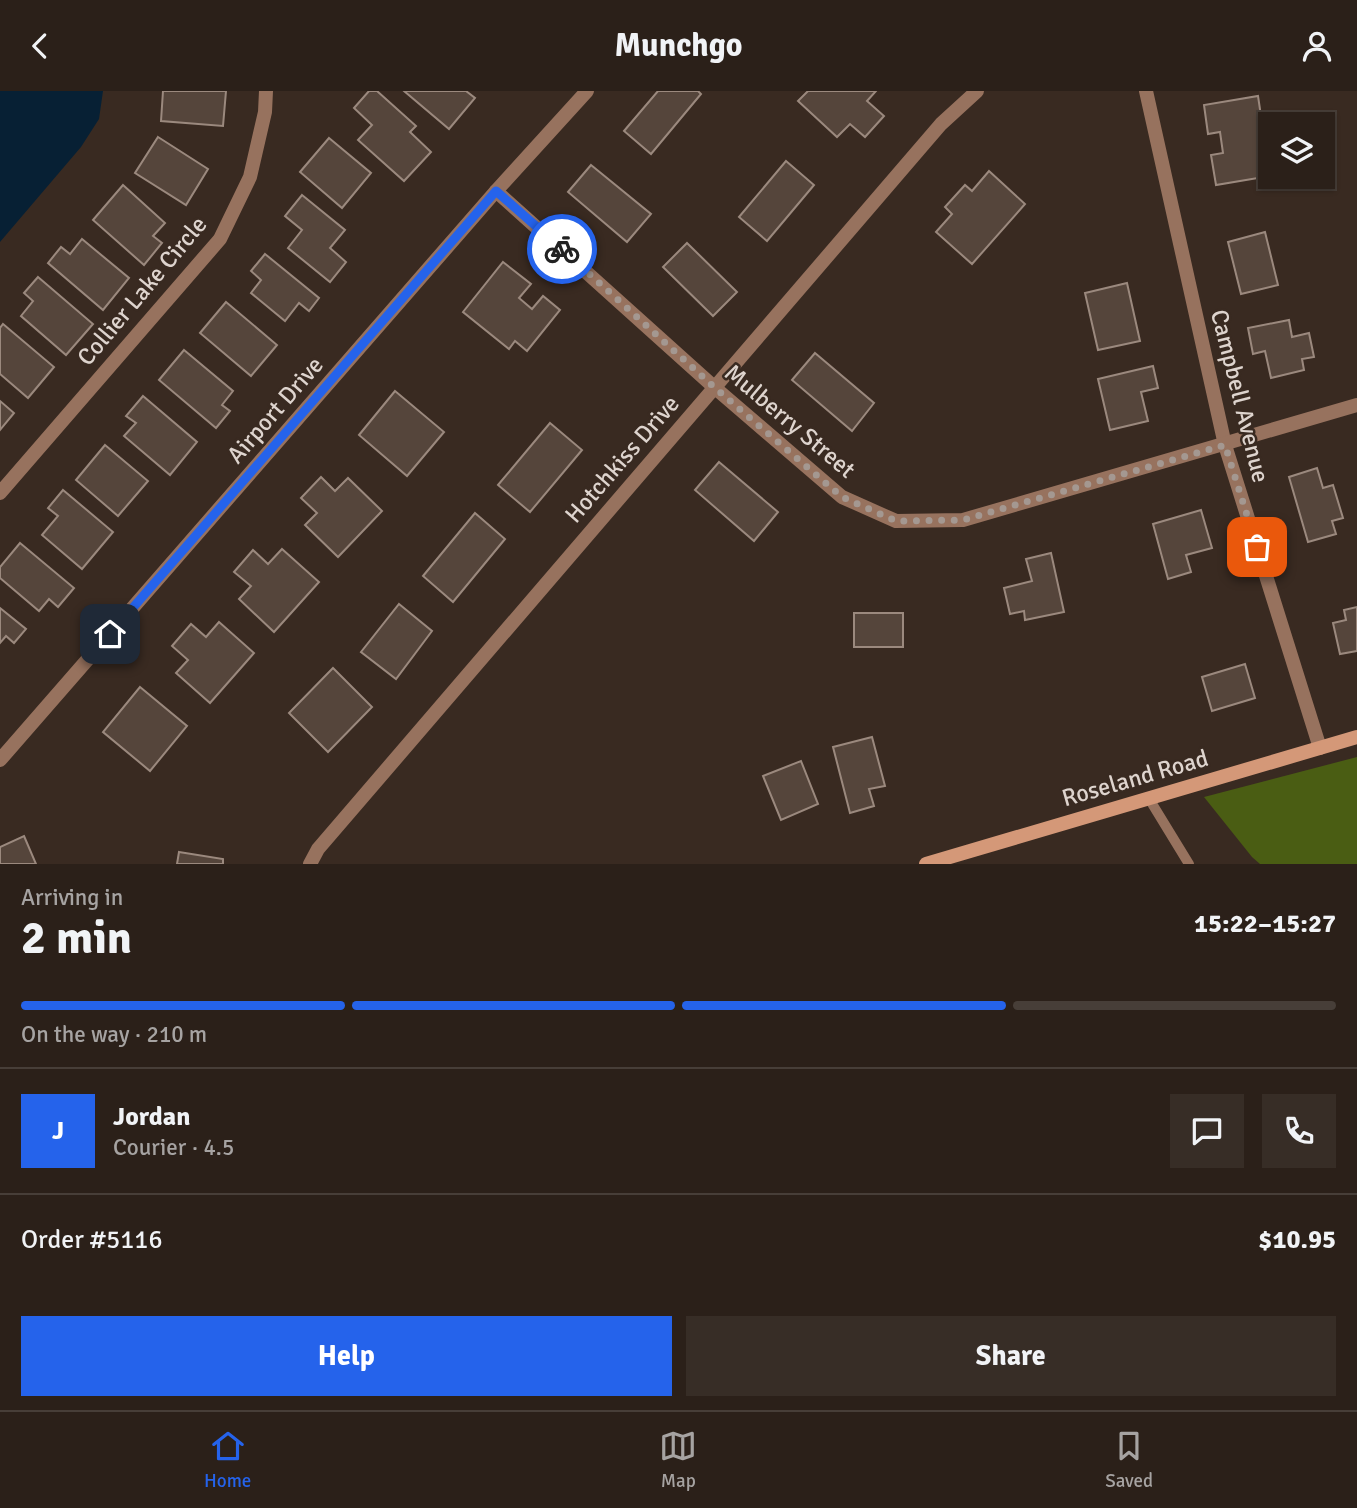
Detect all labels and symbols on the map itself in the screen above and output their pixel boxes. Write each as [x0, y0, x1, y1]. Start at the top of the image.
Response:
street label: Collier Lake Circle [71, 210, 213, 372]
courier [527, 214, 597, 284]
street label: Campbell Avenue [1204, 306, 1276, 486]
street label: Airport Drive [220, 350, 330, 470]
street label: Mulberry Street [718, 358, 862, 484]
street label: Hotchkiss Drive [558, 389, 686, 529]
pin [1227, 517, 1287, 577]
pin [80, 604, 140, 664]
street label: Roseland Road [1058, 743, 1212, 813]

